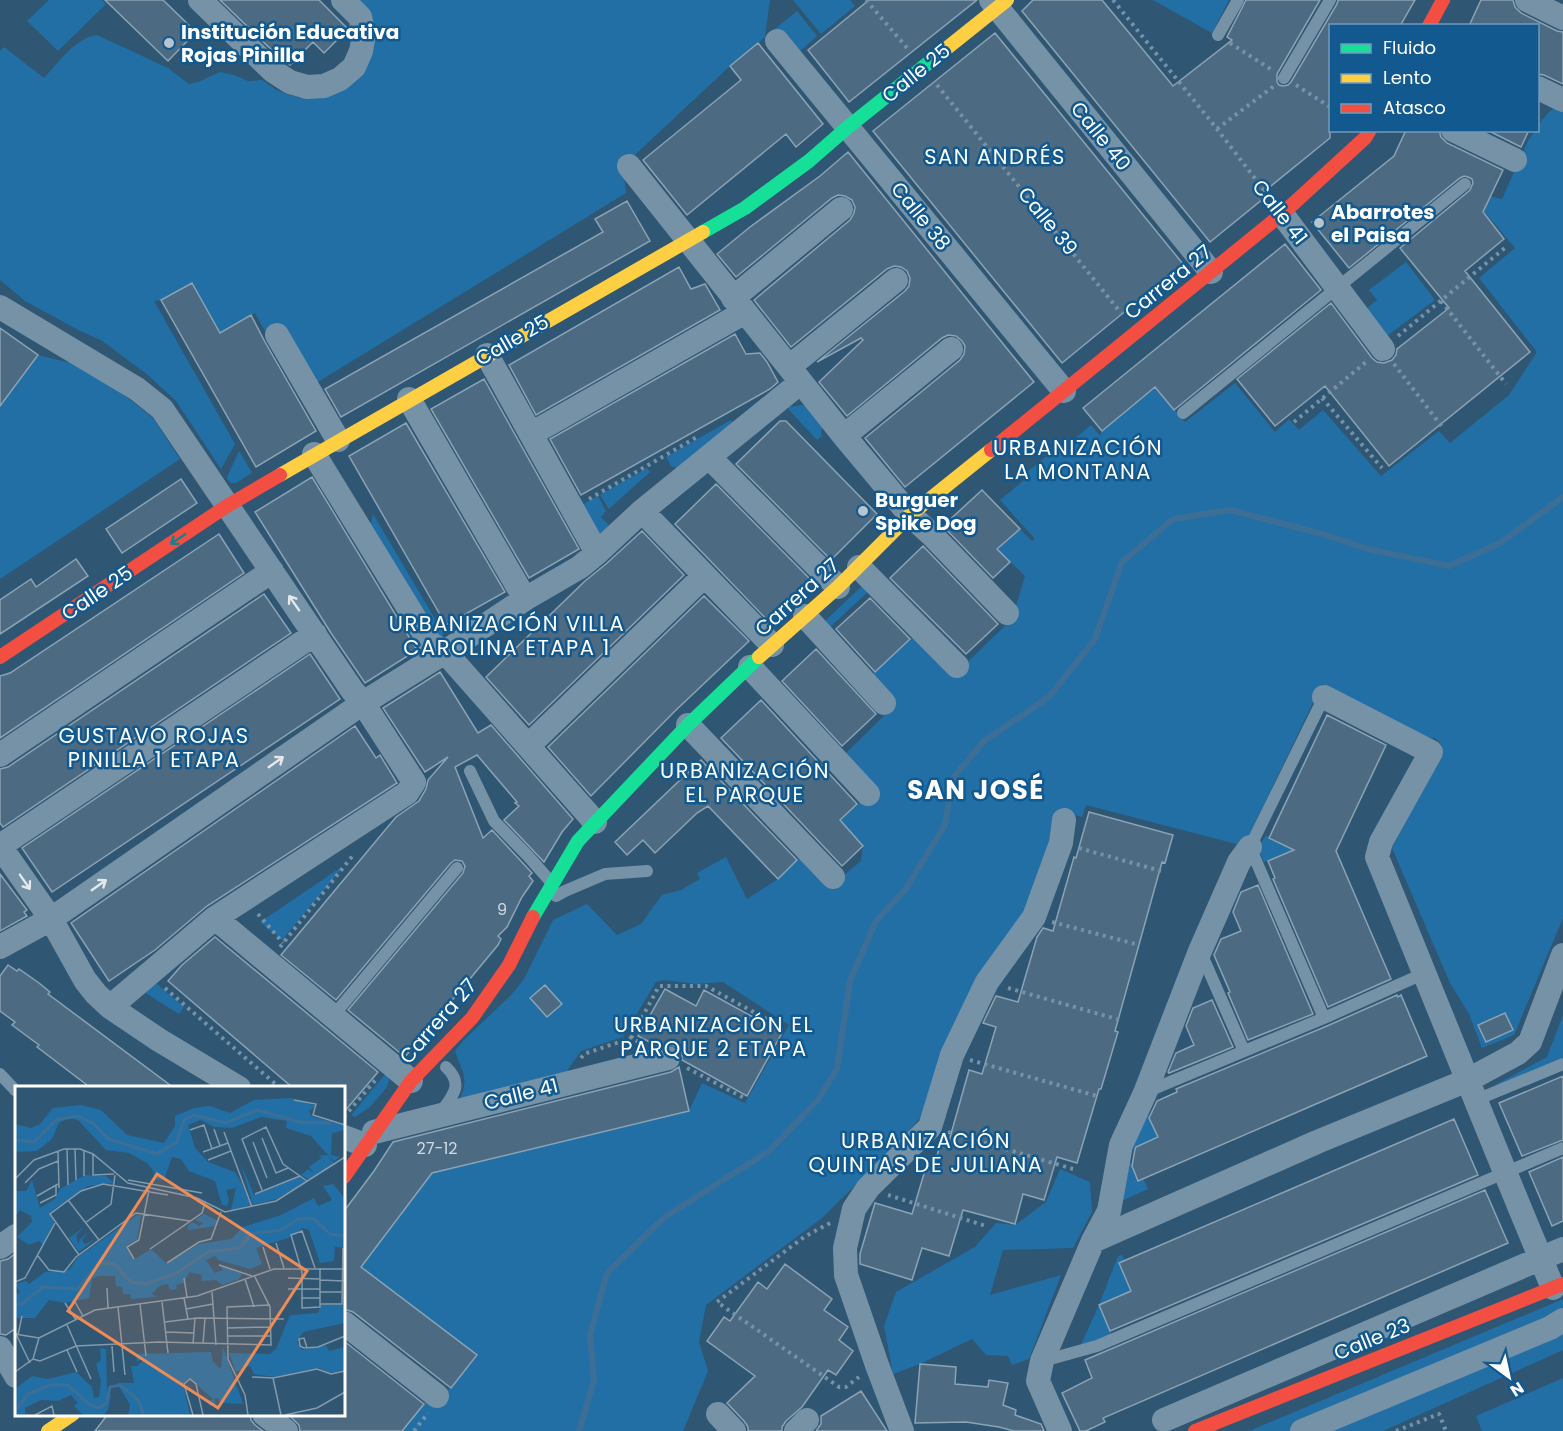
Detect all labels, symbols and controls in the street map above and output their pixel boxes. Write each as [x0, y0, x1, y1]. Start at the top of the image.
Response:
place label: Institución Educativa Rojas Pinilla [181, 18, 399, 69]
legend [1329, 24, 1539, 132]
text: Fluido [1383, 35, 1436, 60]
marker: Institución Educativa Rojas Pinilla [162, 36, 176, 50]
street label: Calle 25 [876, 37, 956, 109]
text: Lento [1383, 65, 1432, 90]
street label: Calle 40 [1064, 95, 1138, 177]
text: Atasco [1383, 95, 1446, 120]
district label: SAN ANDRÉS [924, 142, 1066, 171]
street label: Calle 41 [1246, 174, 1314, 250]
street label: Calle 38 [885, 176, 957, 256]
street label: Calle 39 [1012, 181, 1084, 261]
place label: Abarrotes el Paisa [1331, 198, 1434, 249]
marker: Abarrotes el Paisa [1312, 216, 1326, 230]
street label: Carrera 27 [1118, 238, 1218, 326]
street label: Calle 25 [470, 308, 554, 372]
district label: URBANIZACIÓN LA MONTANA [993, 433, 1163, 486]
place label: Burguer Spike Dog [875, 486, 977, 537]
marker: Burguer Spike Dog [856, 504, 870, 518]
one-way arrow [170, 533, 187, 545]
street label: Carrera 27 [749, 551, 845, 643]
street label: Calle 25 [56, 559, 138, 627]
one-way arrow [288, 596, 300, 612]
district label: URBANIZACIÓN VILLA CAROLINA ETAPA 1 [389, 609, 625, 662]
district label: GUSTAVO ROJAS PINILLA 1 ETAPA [58, 721, 250, 774]
one-way arrow [268, 756, 284, 768]
district label: URBANIZACIÓN EL PARQUE [660, 756, 830, 809]
district label: SAN JOSÉ [907, 772, 1045, 808]
one-way arrow [19, 874, 31, 890]
one-way arrow [90, 879, 106, 891]
house number: 9 [497, 898, 507, 921]
street label: Carrera 27 [393, 972, 483, 1070]
district label: URBANIZACIÓN EL PARQUE 2 ETAPA [614, 1010, 814, 1063]
street label: Calle 41 [481, 1071, 561, 1117]
inset map [15, 1086, 345, 1416]
district label: URBANIZACIÓN QUINTAS DE JULIANA [809, 1126, 1043, 1179]
house number: 27-12 [416, 1137, 458, 1160]
street label: Calle 23 [1330, 1311, 1414, 1367]
north arrow [1479, 1347, 1539, 1407]
text: N [1506, 1376, 1528, 1402]

